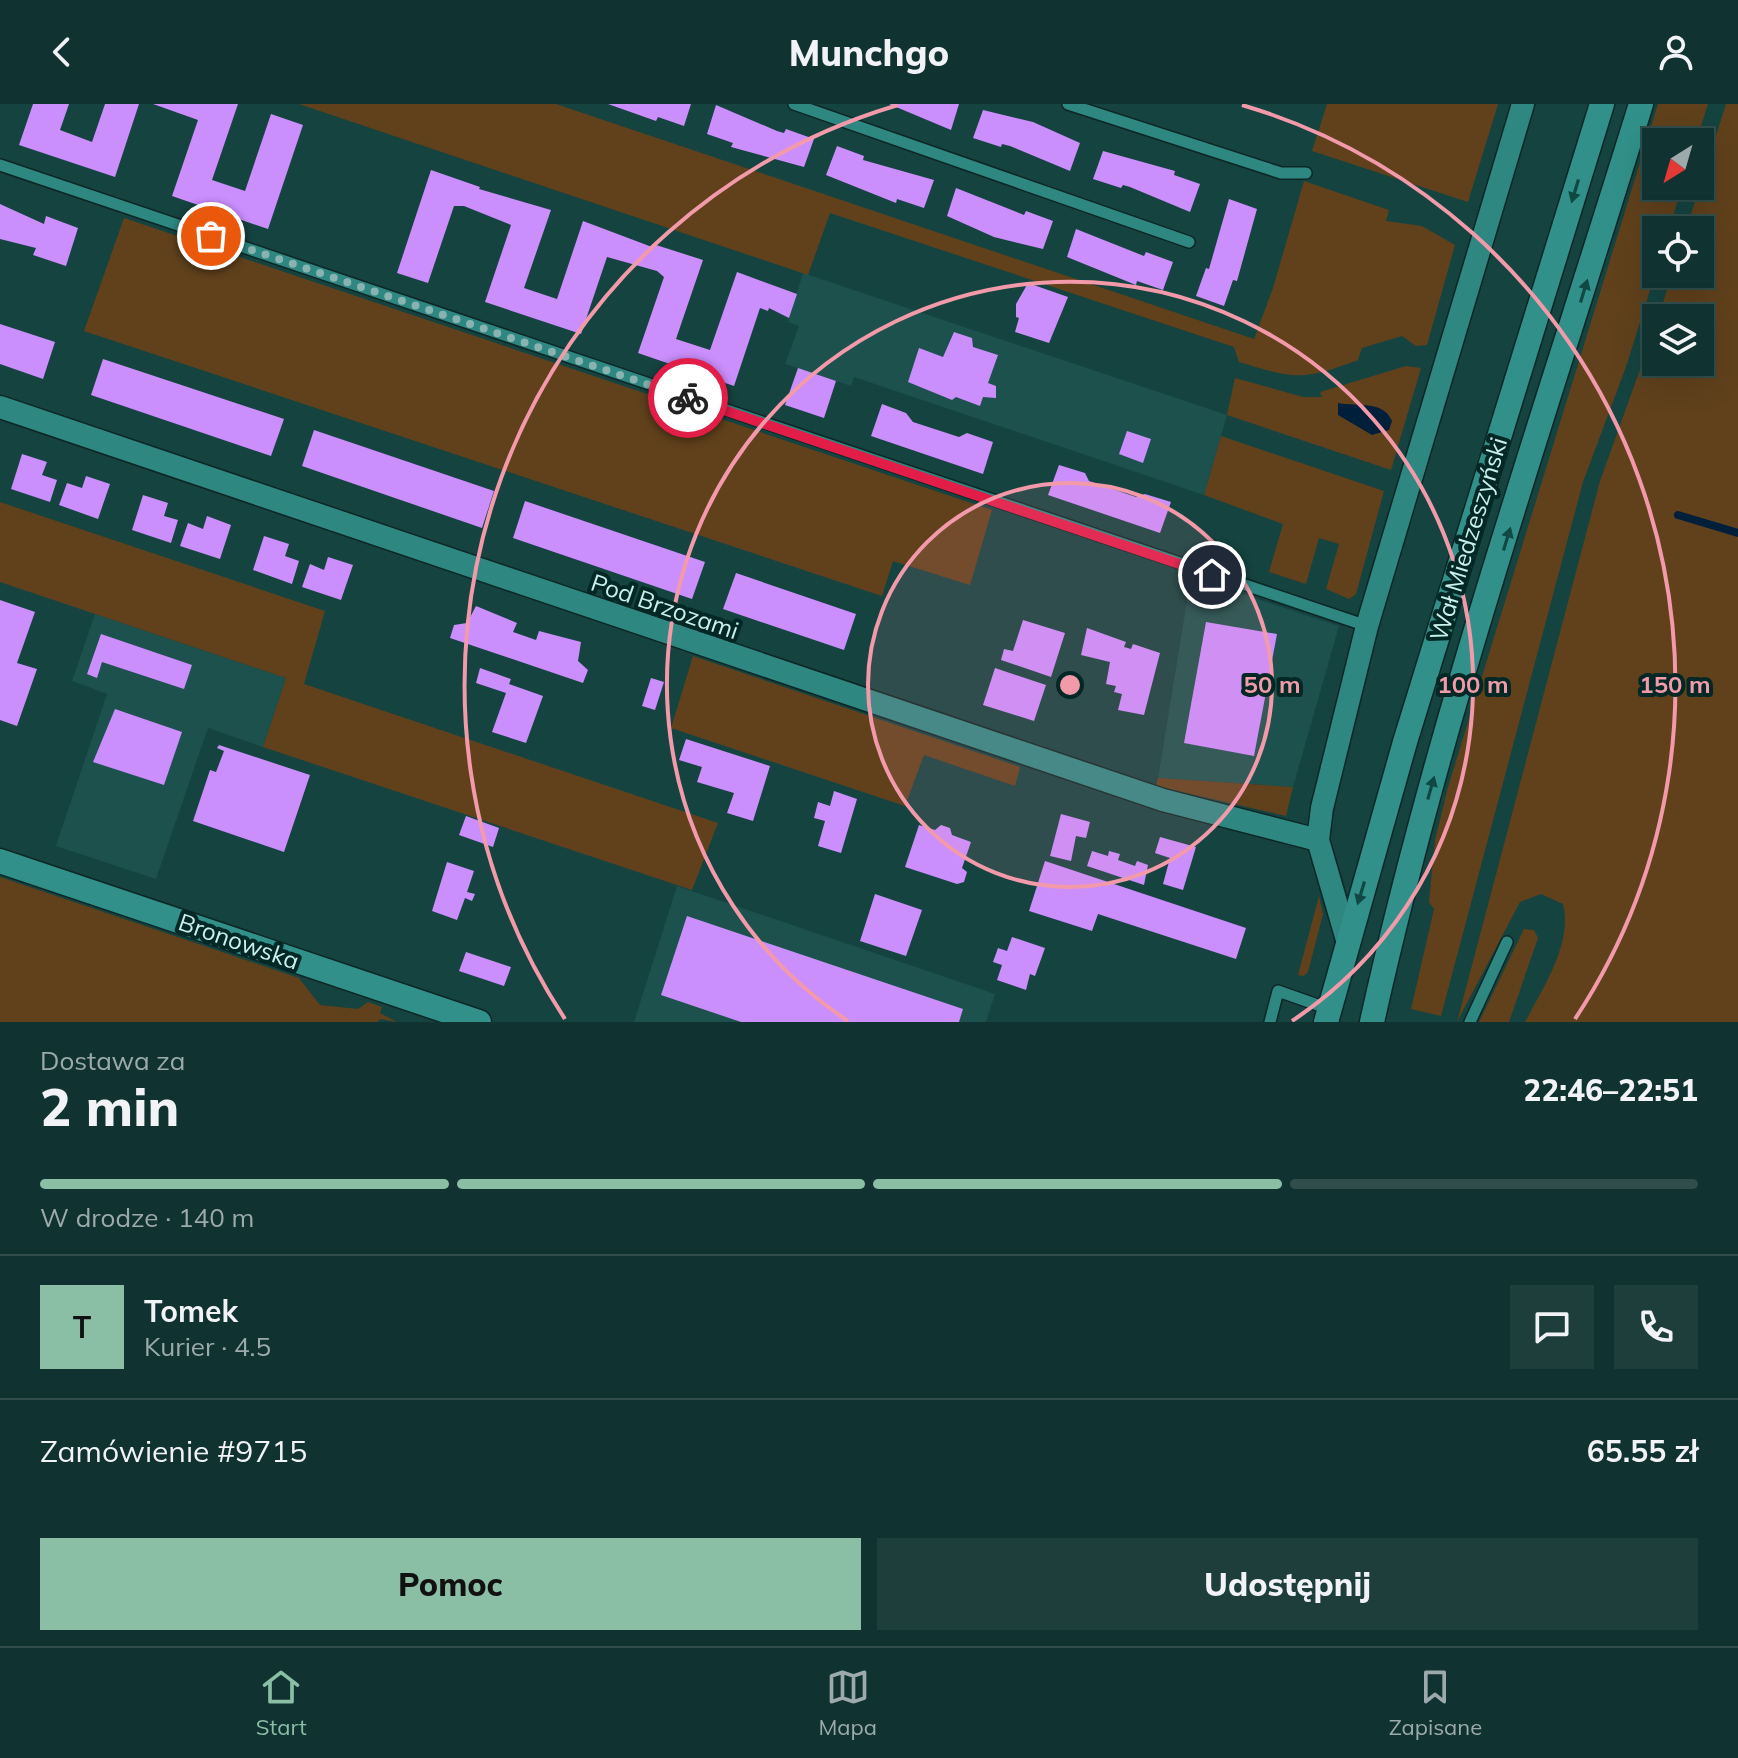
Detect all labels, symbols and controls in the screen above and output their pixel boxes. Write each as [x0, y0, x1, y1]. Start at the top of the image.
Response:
icon: back [40, 30, 84, 74]
text: Munchgo [789, 30, 949, 75]
icon: person [1654, 30, 1698, 74]
north arrow [1642, 128, 1714, 200]
map controls [1642, 128, 1714, 376]
one-way arrow [1568, 179, 1581, 203]
pin [177, 202, 245, 270]
icon: bag [189, 214, 233, 258]
button: locate [1642, 216, 1714, 288]
one-way arrow [1578, 278, 1590, 302]
button: layers [1642, 304, 1714, 376]
courier [648, 358, 728, 438]
icon: bike [666, 376, 710, 420]
street label: Wał Miedzeszyński [1423, 433, 1513, 645]
one-way arrow [1501, 527, 1514, 551]
pin [1178, 541, 1246, 609]
icon: home [1190, 553, 1234, 597]
street label: Pod Brzozami [587, 567, 743, 645]
text: 50 m [1244, 669, 1300, 699]
text: 100 m [1437, 669, 1509, 699]
text: 150 m [1639, 669, 1711, 699]
centre of rings [1056, 671, 1084, 699]
one-way arrow [1425, 775, 1438, 799]
one-way arrow [1354, 881, 1367, 905]
street label: Bronowska [175, 906, 303, 976]
text: Dostawa za [40, 1044, 185, 1077]
text: 22:46–22:51 [1523, 1071, 1698, 1109]
text: 2 min [40, 1074, 179, 1139]
text: W drodze · 140 m [40, 1201, 254, 1234]
button: chat [1510, 1285, 1594, 1369]
button: phone [1614, 1285, 1698, 1369]
text: Tomek [144, 1292, 238, 1330]
text: T [73, 1308, 91, 1346]
text: Kurier · 4.5 [144, 1330, 271, 1363]
text: Zamówienie #9715 [40, 1432, 307, 1470]
text: 65.55 zł [1587, 1432, 1698, 1470]
button: Pomoc [40, 1538, 861, 1630]
button: Udostępnij [877, 1538, 1698, 1630]
tab: Start [256, 1665, 307, 1741]
tab: Mapa [818, 1665, 877, 1741]
tab: Zapisane [1389, 1665, 1482, 1741]

